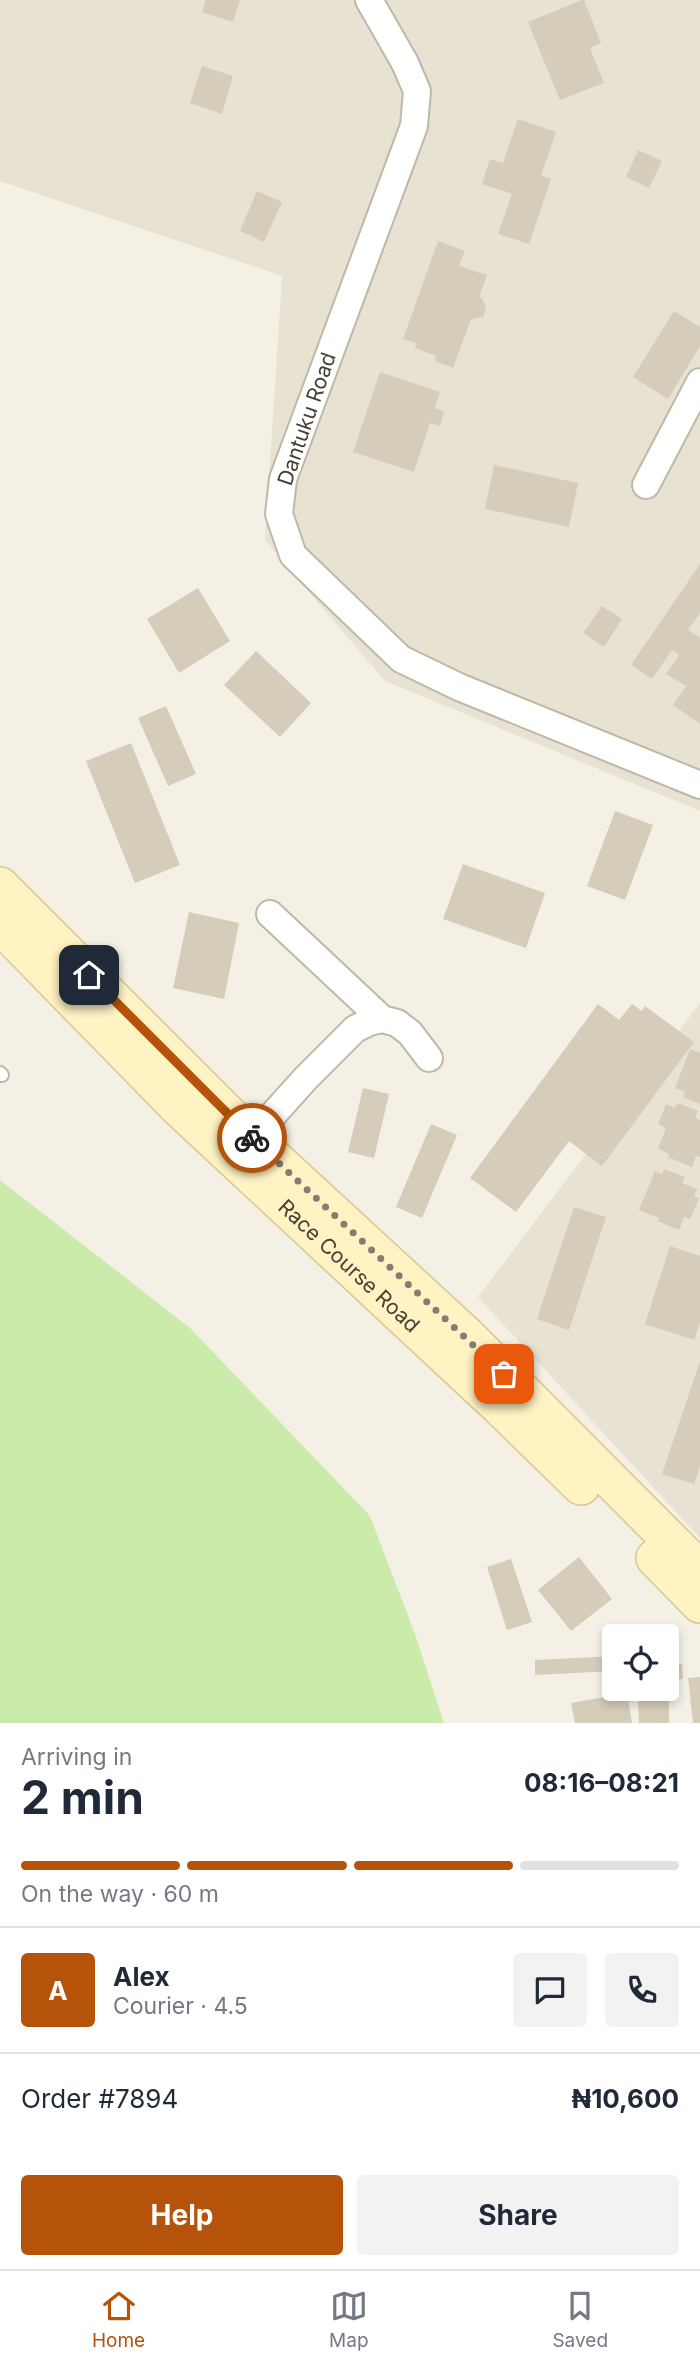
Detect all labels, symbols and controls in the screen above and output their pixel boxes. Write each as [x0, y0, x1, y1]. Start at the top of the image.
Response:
street label: Dantuku Road [272, 349, 341, 489]
pin [59, 945, 119, 1005]
icon: home [70, 956, 108, 994]
courier [217, 1103, 287, 1173]
icon: bike [233, 1119, 271, 1157]
street label: Race Course Road [273, 1194, 425, 1337]
pin [474, 1344, 534, 1404]
icon: bag [485, 1355, 523, 1393]
map controls [602, 1624, 679, 1701]
button: locate [602, 1624, 679, 1701]
text: Arriving in [21, 1743, 132, 1771]
text: 08:16–08:21 [524, 1767, 679, 1798]
text: 2 min [21, 1769, 144, 1825]
text: On the way · 60 m [21, 1880, 219, 1908]
button: chat [513, 1953, 587, 2027]
button: phone [605, 1953, 679, 2027]
text: Alex [113, 1961, 170, 1992]
text: A [48, 1975, 68, 2006]
text: Courier · 4.5 [113, 1992, 248, 2020]
text: Order #7894 [21, 2083, 178, 2114]
text: ₦10,600 [571, 2083, 679, 2114]
button: Help [21, 2175, 343, 2255]
button: Share [357, 2175, 679, 2255]
tab: Home [92, 2287, 145, 2352]
tab: Map [329, 2287, 369, 2352]
tab: Saved [552, 2287, 608, 2352]

